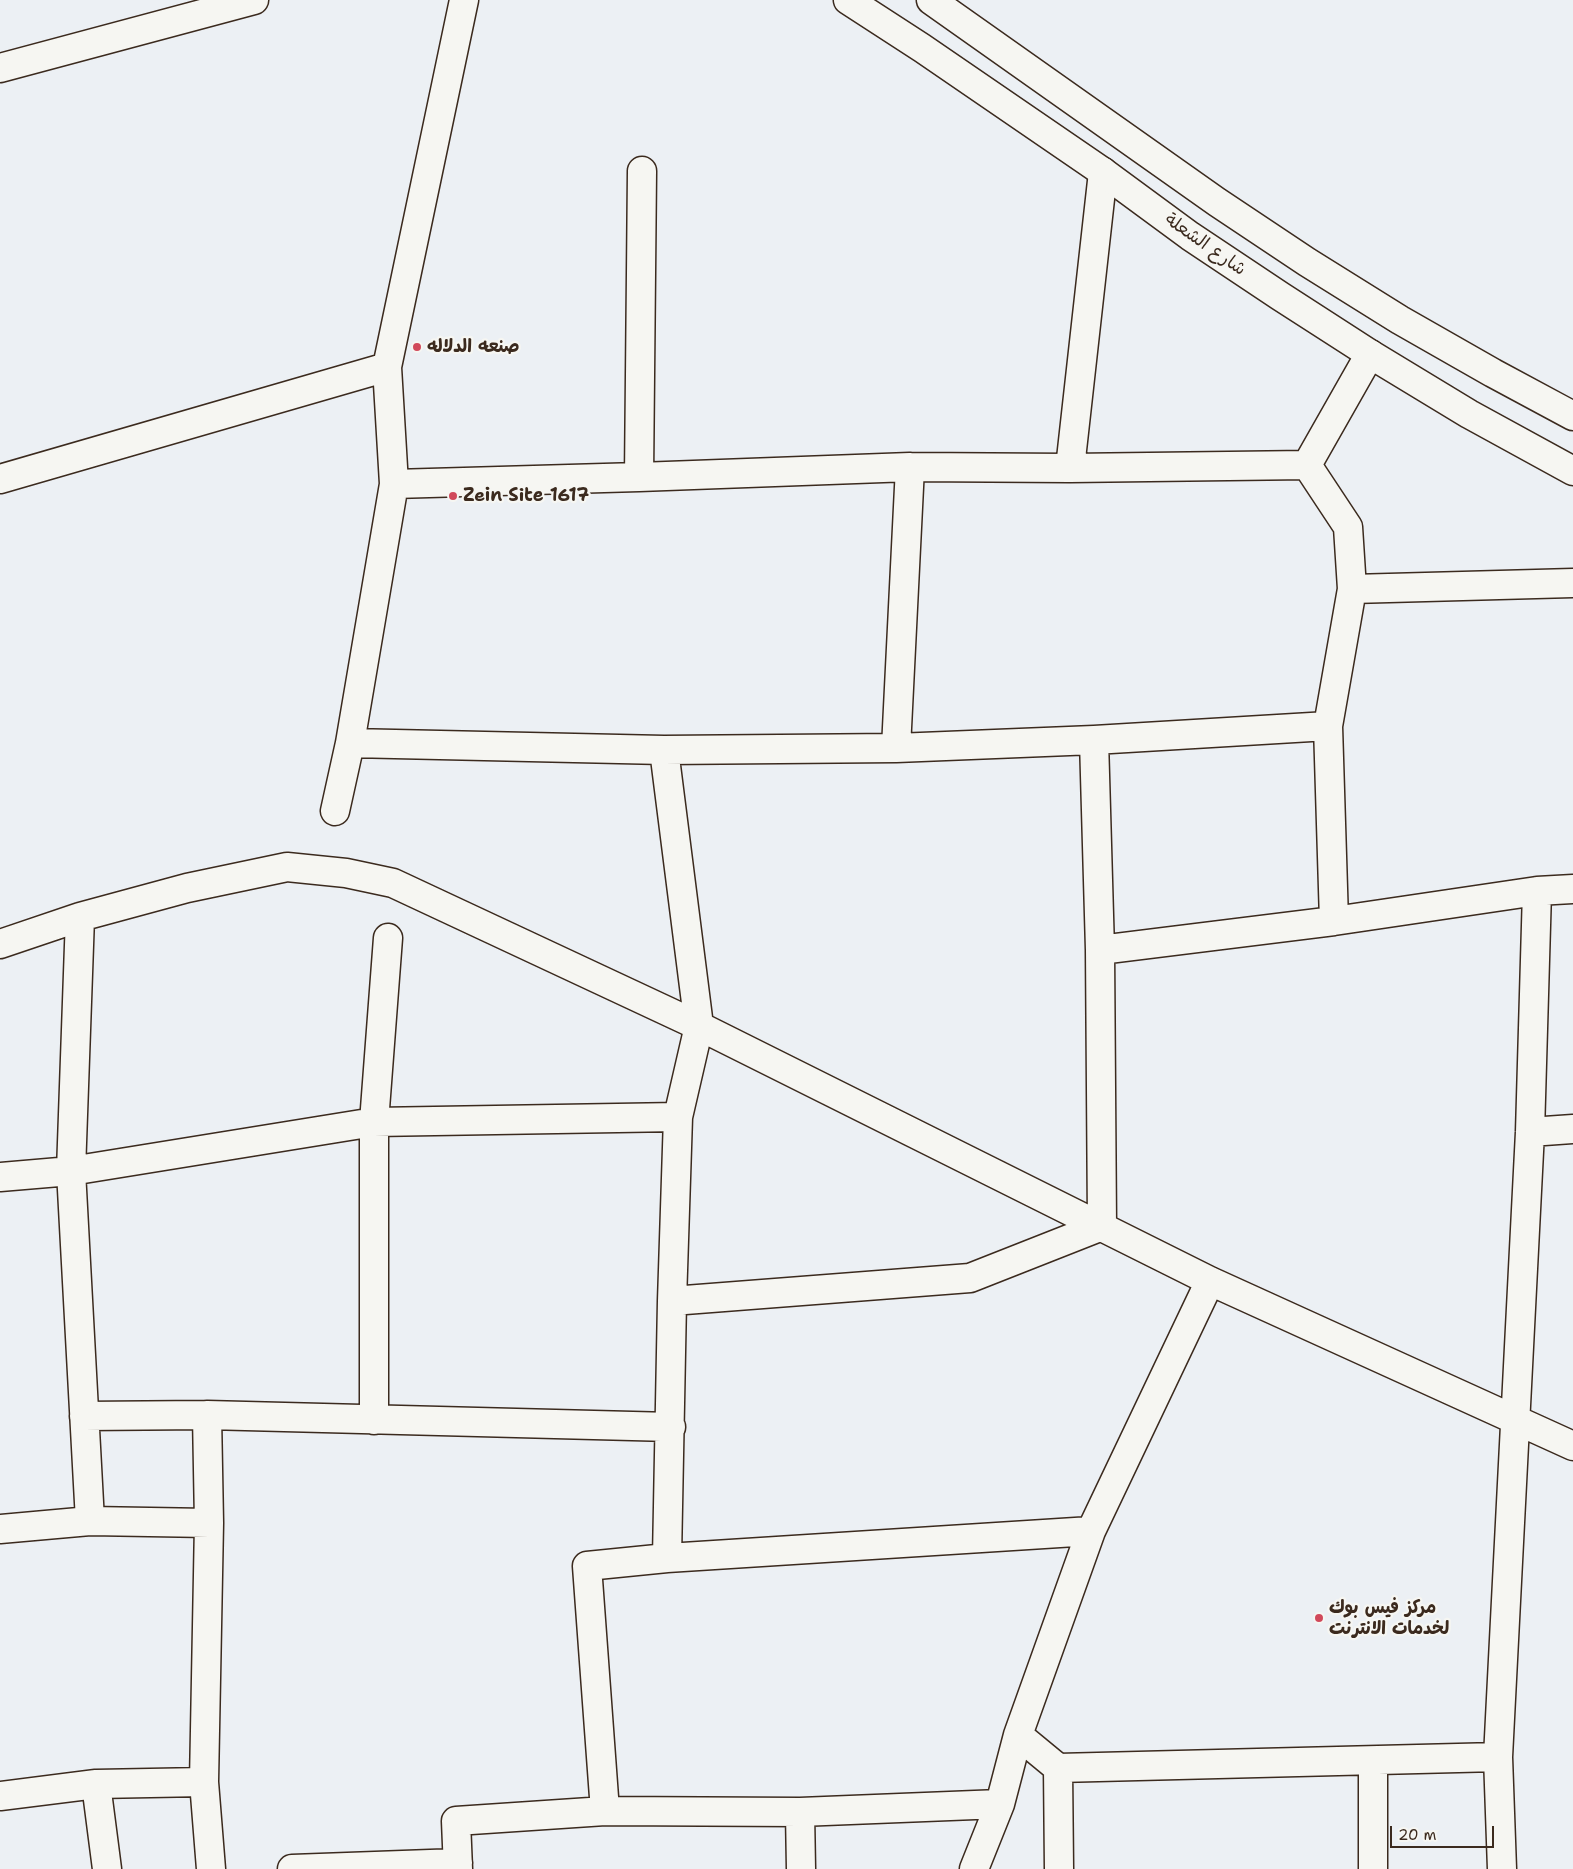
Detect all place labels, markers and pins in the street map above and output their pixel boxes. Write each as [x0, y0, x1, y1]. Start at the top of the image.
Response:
place label: صنعه الدلاله [427, 336, 519, 358]
marker: صنعه الدلاله [411, 341, 423, 353]
place label: Zein Site 1617 [463, 485, 589, 507]
marker: Zein Site 1617 [447, 490, 459, 502]
place label: مركز فيس بوك لخدمات الانترنت [1329, 1597, 1449, 1640]
marker: مركز فيس بوك لخدمات الانترنت [1313, 1612, 1325, 1624]

